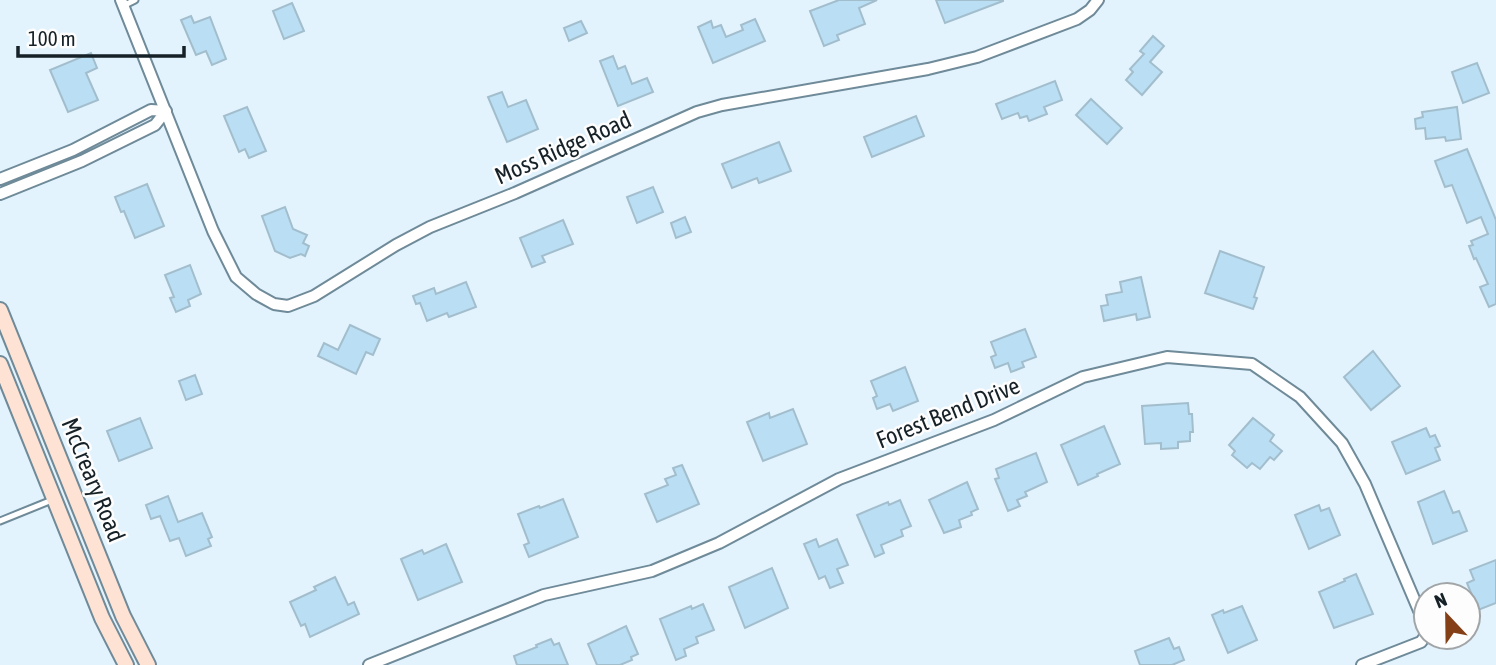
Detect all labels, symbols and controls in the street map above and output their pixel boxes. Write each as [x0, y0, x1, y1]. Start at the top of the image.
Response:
scale bar [18, 14, 184, 58]
text: 100 m [28, 26, 76, 50]
street label: Moss Ridge Road [490, 105, 635, 190]
street label: Forest Bend Drive [872, 371, 1023, 454]
street label: McCreary Road [56, 414, 131, 546]
north arrow [1412, 581, 1482, 651]
text: N [1431, 588, 1450, 613]

